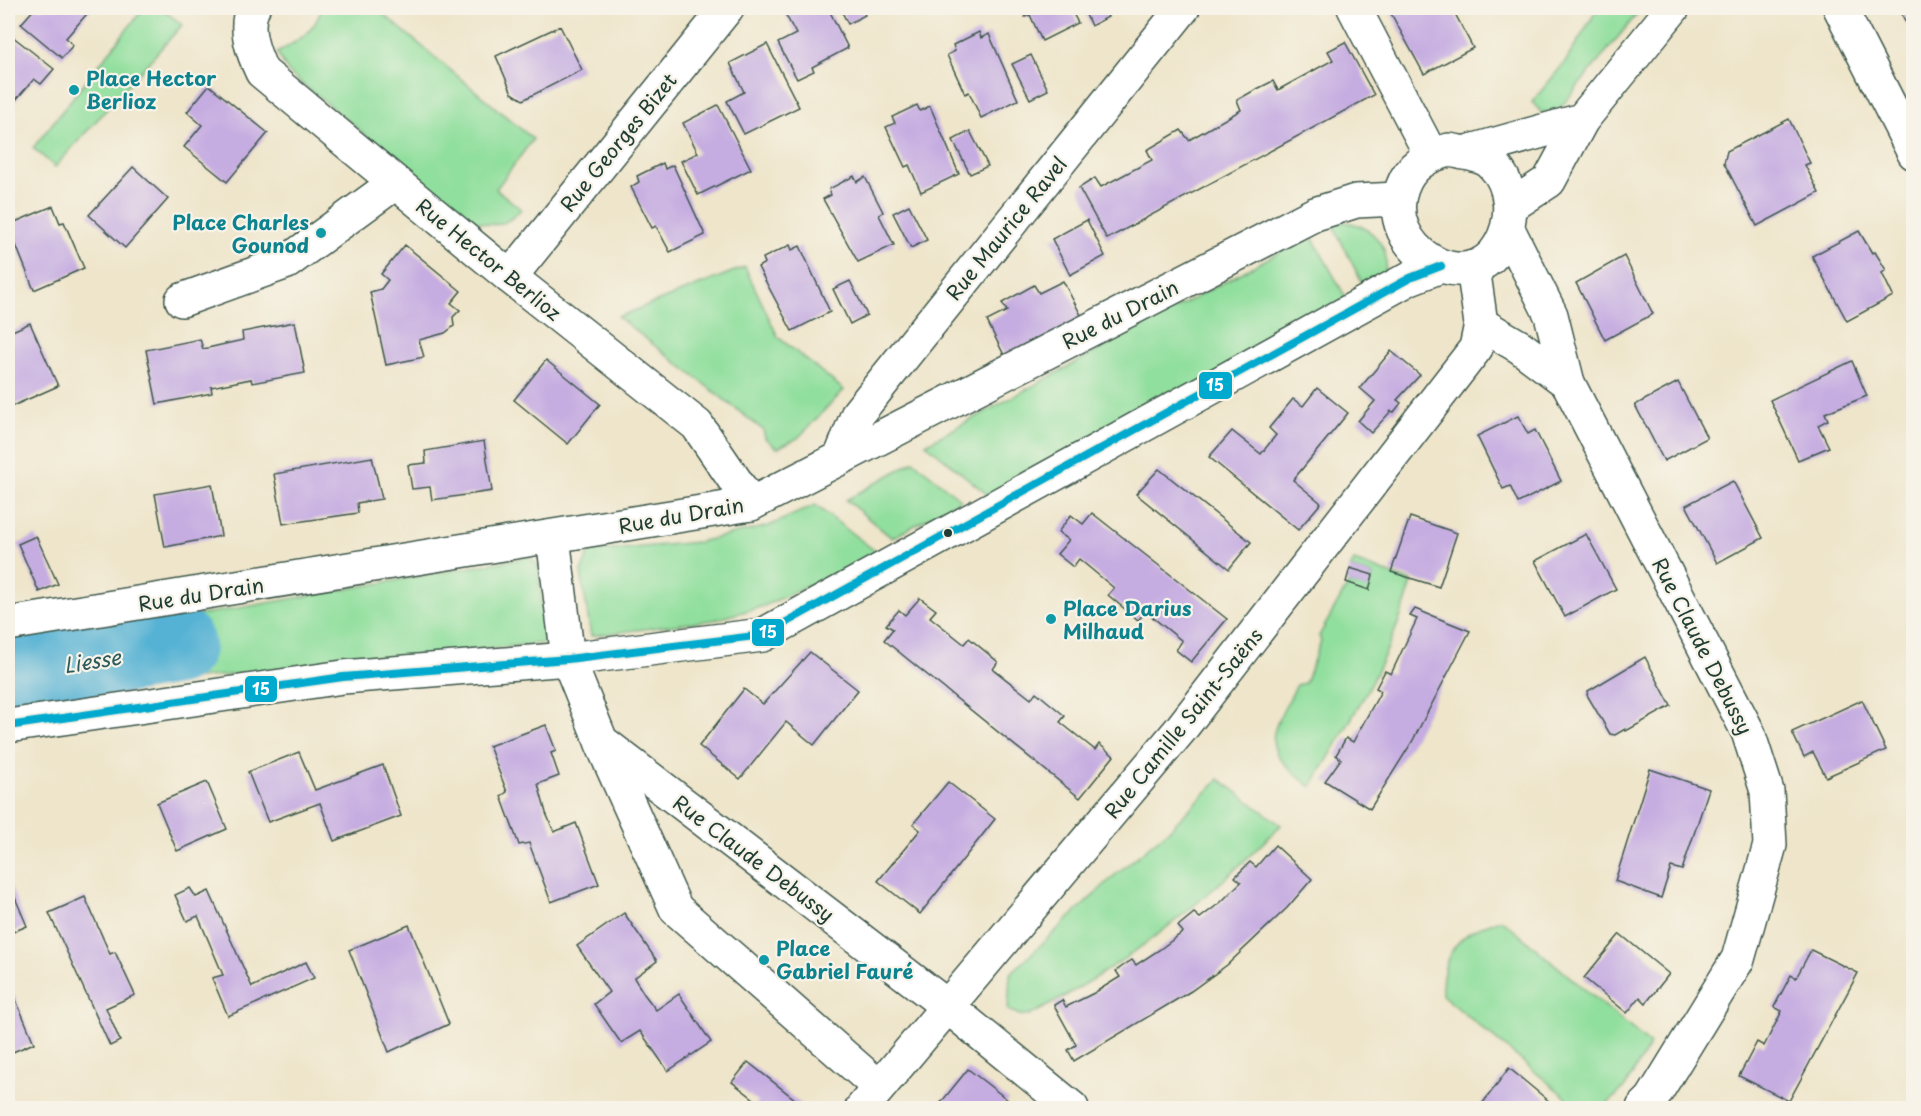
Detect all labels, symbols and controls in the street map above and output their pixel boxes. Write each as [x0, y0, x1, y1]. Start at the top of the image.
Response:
place label: Place Hector Berlioz [86, 63, 217, 116]
street label: Rue Georges Bizet [553, 66, 683, 218]
marker: Place Hector Berlioz [67, 83, 81, 97]
street label: Rue Maurice Ravel [939, 150, 1073, 306]
street label: Rue Hector Berlioz [410, 191, 568, 327]
place label: Place Charles Gounod [172, 207, 309, 260]
marker: Place Charles Gounod [314, 226, 328, 240]
street label: Rue du Drain [1057, 272, 1183, 356]
line badge: 15 [1198, 371, 1233, 400]
text: 15 [1206, 372, 1224, 396]
street label: Rue du Drain [616, 489, 746, 541]
unlabelled marker [942, 527, 954, 539]
street label: Rue Claude Debussy [1645, 552, 1761, 740]
street label: Rue du Drain [136, 569, 266, 619]
place label: Place Darius Milhaud [1063, 593, 1192, 646]
marker: Place Darius Milhaud [1044, 612, 1058, 626]
line badge: 15 [751, 618, 785, 647]
text: 15 [759, 619, 777, 643]
street label: Rue Camille Saint-Saëns [1097, 621, 1269, 825]
water label: Liesse [61, 639, 125, 680]
line badge: 15 [244, 675, 278, 703]
text: 15 [252, 676, 270, 700]
street label: Rue Claude Debussy [667, 787, 841, 929]
place label: Place Gabriel Fauré [776, 933, 913, 986]
marker: Place Gabriel Fauré [757, 953, 771, 967]

